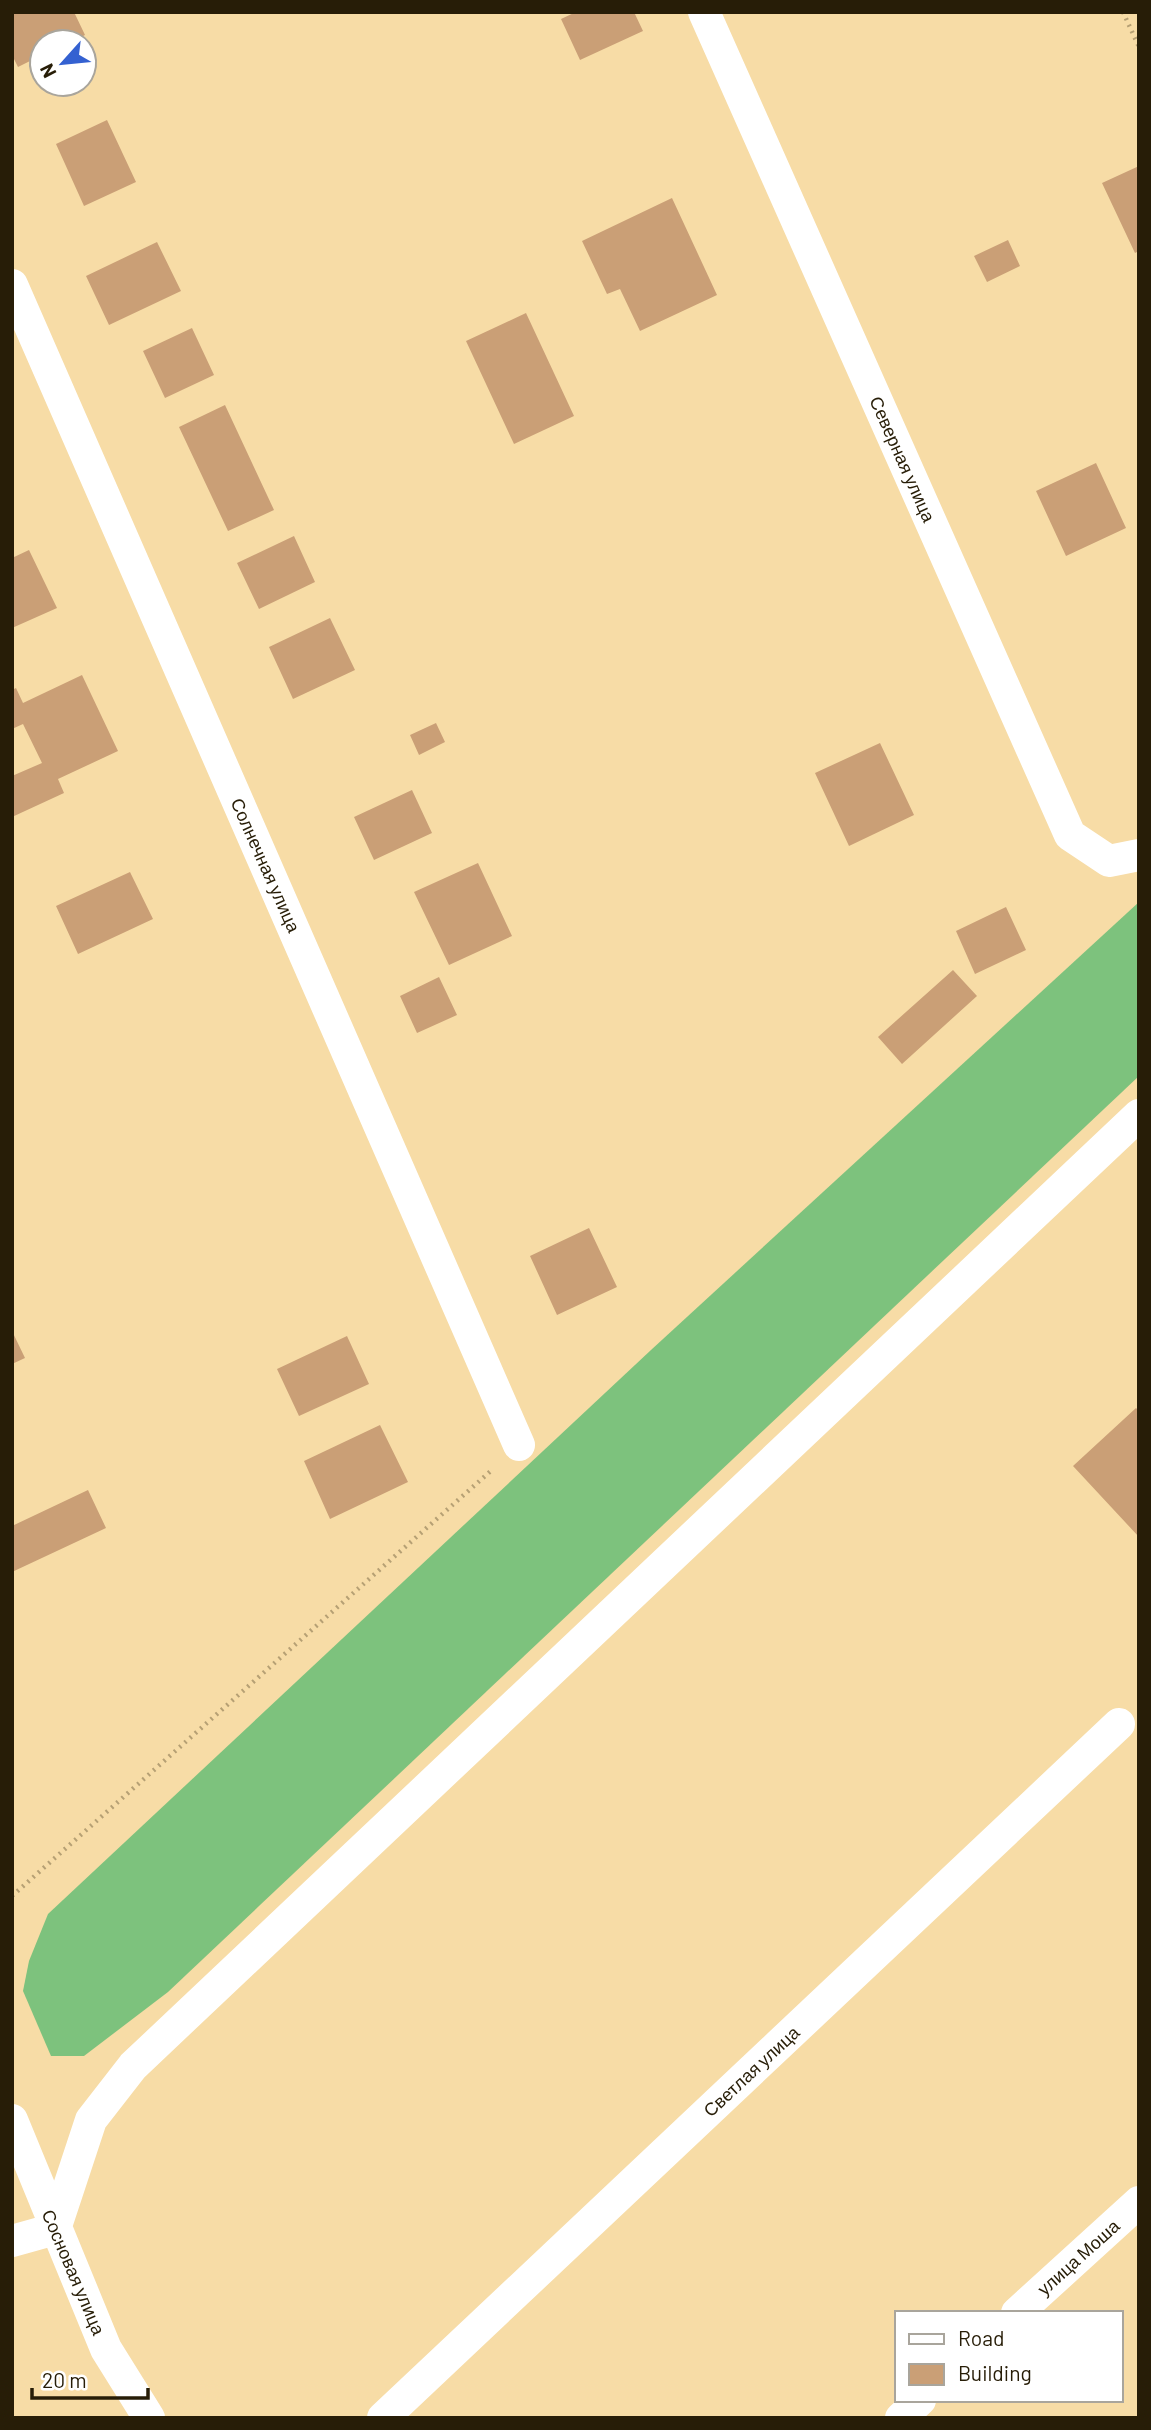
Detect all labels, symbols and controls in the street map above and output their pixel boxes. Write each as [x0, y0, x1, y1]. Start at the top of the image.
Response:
north arrow [28, 28, 98, 98]
text: N [34, 60, 61, 82]
street label: Северная улица [865, 393, 941, 526]
street label: Солнечная улица [227, 794, 306, 936]
street label: Светлая улица [699, 2020, 804, 2121]
street label: Сосновая улица [38, 2206, 111, 2339]
street label: улица Моша [1032, 2214, 1124, 2300]
legend [895, 2311, 1123, 2402]
text: Road [958, 2325, 1004, 2350]
scale bar [32, 2356, 147, 2400]
text: Building [958, 2360, 1032, 2385]
text: 20 m [42, 2367, 87, 2392]

